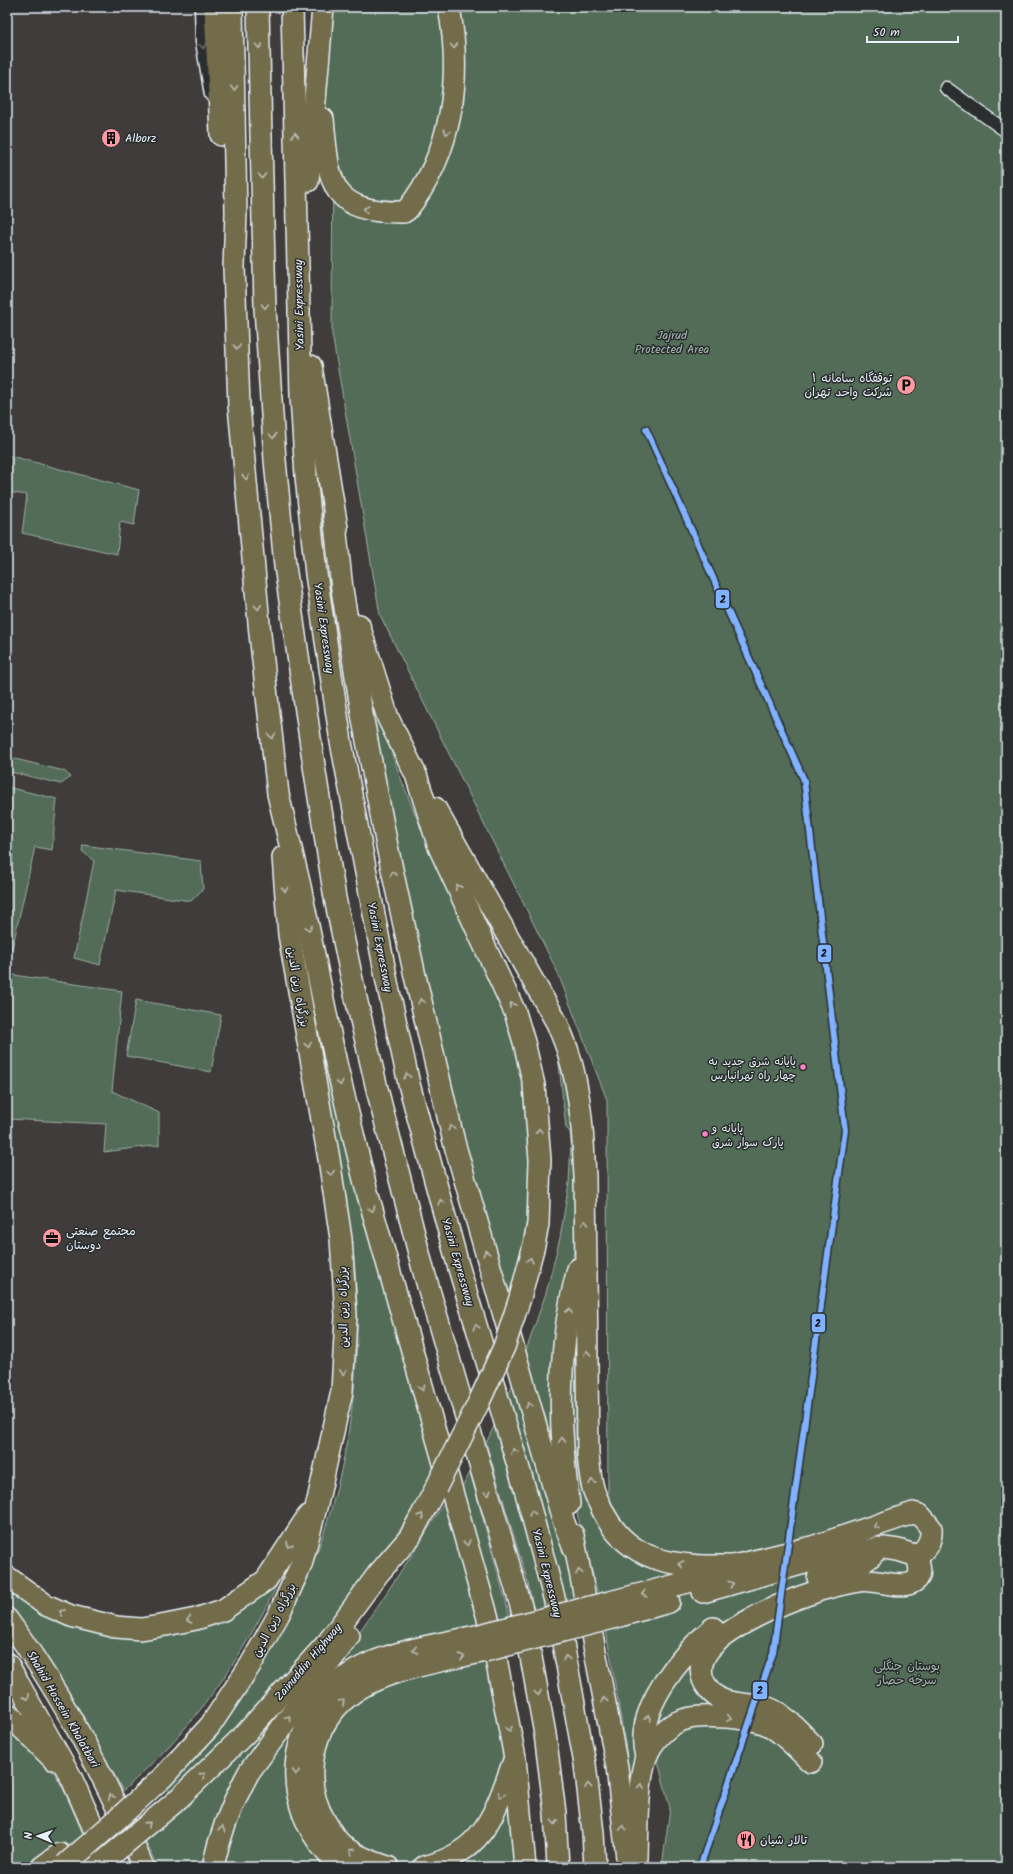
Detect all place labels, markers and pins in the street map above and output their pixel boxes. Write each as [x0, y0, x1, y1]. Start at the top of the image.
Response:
building icon: Alborz [100, 127, 122, 149]
place label: Alborz [125, 129, 156, 148]
place label: توقفگاه سامانه ۱ شرکت واحد تهران [804, 369, 892, 402]
parking icon: توقفگاه سامانه ۱ شرکت واحد تهران [895, 374, 917, 396]
place label: پایانه شرق جدید به چهار راه تهرانپارس [709, 1053, 796, 1085]
marker: پایانه شرق جدید به چهار راه تهرانپارس [798, 1062, 808, 1072]
place label: پایانه و پارک‌ سوار شرق [711, 1120, 784, 1152]
marker: پایانه و پارک‌ سوار شرق [700, 1129, 710, 1139]
place label: مجتمع صنعتی دوستان [66, 1222, 136, 1255]
office icon: مجتمع صنعتی دوستان [41, 1227, 63, 1249]
restaurant icon: تالار شیان [735, 1829, 757, 1851]
place label: تالار شیان [760, 1831, 808, 1850]

